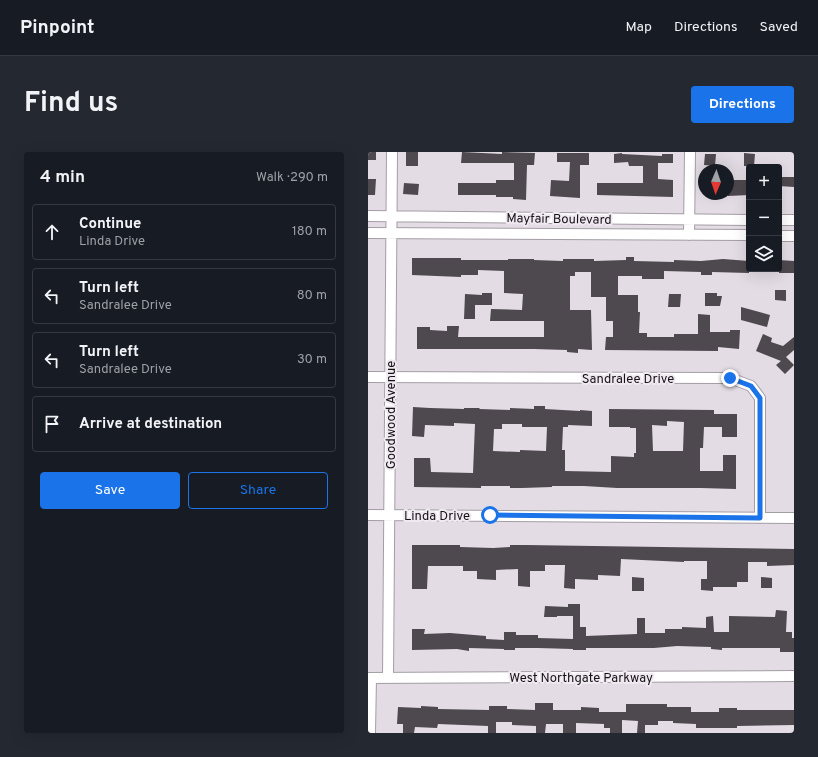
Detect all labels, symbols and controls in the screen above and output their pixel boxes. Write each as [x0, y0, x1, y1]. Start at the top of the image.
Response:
text: Pinpoint [20, 16, 95, 40]
text: Map [626, 19, 652, 36]
text: Directions [674, 19, 738, 36]
text: Saved [760, 19, 798, 36]
text: Find us [24, 86, 118, 122]
button: Directions [691, 86, 794, 123]
north arrow [698, 164, 734, 200]
map controls [746, 164, 782, 272]
button: + [746, 164, 782, 200]
text: 4 min [40, 167, 85, 189]
text: Walk · 290 m [256, 170, 328, 186]
button: − [746, 200, 782, 236]
street label: Mayfair Boulevard [506, 211, 612, 229]
text: Continue [79, 215, 141, 234]
icon: ahead [41, 221, 63, 243]
text: 180 m [292, 224, 327, 240]
text: Linda Drive [79, 234, 145, 250]
button: layers [746, 236, 782, 272]
text: Turn left [79, 279, 139, 298]
icon: left [41, 285, 63, 307]
text: 80 m [297, 288, 327, 304]
text: Sandralee Drive [79, 298, 172, 314]
text: Turn left [79, 343, 139, 362]
icon: left [41, 349, 63, 371]
text: 30 m [297, 352, 327, 368]
street label: Goodwood Avenue [384, 361, 400, 469]
text: Sandralee Drive [79, 362, 172, 378]
route end [721, 369, 739, 387]
street label: Sandralee Drive [582, 372, 674, 388]
icon: arrive [41, 413, 63, 435]
text: Arrive at destination [79, 415, 222, 434]
button: Save [40, 472, 180, 509]
button: Share [188, 472, 328, 509]
route start [481, 506, 499, 524]
street label: Linda Drive [404, 509, 470, 525]
street label: West Northgate Parkway [509, 671, 653, 687]

